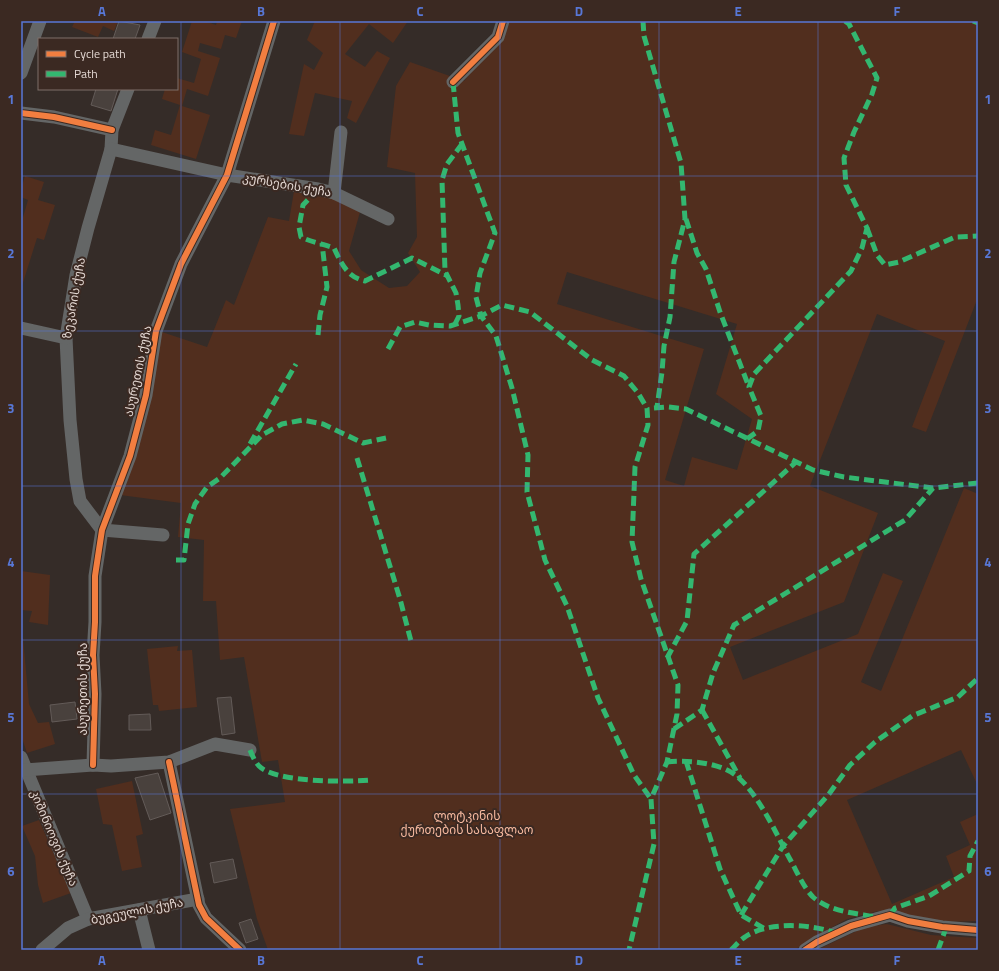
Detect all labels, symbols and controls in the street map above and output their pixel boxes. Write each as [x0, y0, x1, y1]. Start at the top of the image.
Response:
text: A [98, 1, 106, 21]
text: B [257, 1, 265, 21]
text: C [416, 1, 424, 21]
text: D [575, 1, 583, 21]
text: E [734, 1, 742, 21]
text: F [894, 1, 901, 21]
legend [38, 38, 178, 90]
text: Cycle path [74, 44, 126, 63]
text: Path [74, 64, 98, 83]
text: 1 [7, 89, 15, 109]
text: 1 [984, 89, 992, 109]
street label: კურსების ქუჩა [241, 167, 333, 202]
text: 2 [7, 243, 15, 263]
text: 2 [984, 243, 992, 263]
street label: ზეკარის ქუჩა [57, 256, 90, 340]
street label: ასურეთის ქუჩა [119, 324, 156, 418]
text: 3 [7, 398, 15, 418]
text: 3 [984, 398, 992, 418]
text: 4 [7, 552, 15, 572]
text: 4 [984, 552, 992, 572]
street label: ასურეთის ქუჩა [73, 643, 92, 735]
text: 5 [7, 707, 15, 727]
text: 5 [984, 707, 992, 727]
street label: კიშინიოვის ქუჩა [26, 787, 83, 889]
park label: ლოტკინის ქურთების სასაფლაო [401, 806, 533, 839]
text: 6 [7, 861, 15, 881]
text: 6 [984, 861, 992, 881]
street label: ბუგეულის ქუჩა [89, 892, 185, 929]
text: A [98, 950, 106, 970]
text: B [257, 950, 265, 970]
text: C [416, 950, 424, 970]
text: D [575, 950, 583, 970]
text: E [734, 950, 742, 970]
text: F [894, 950, 901, 970]

